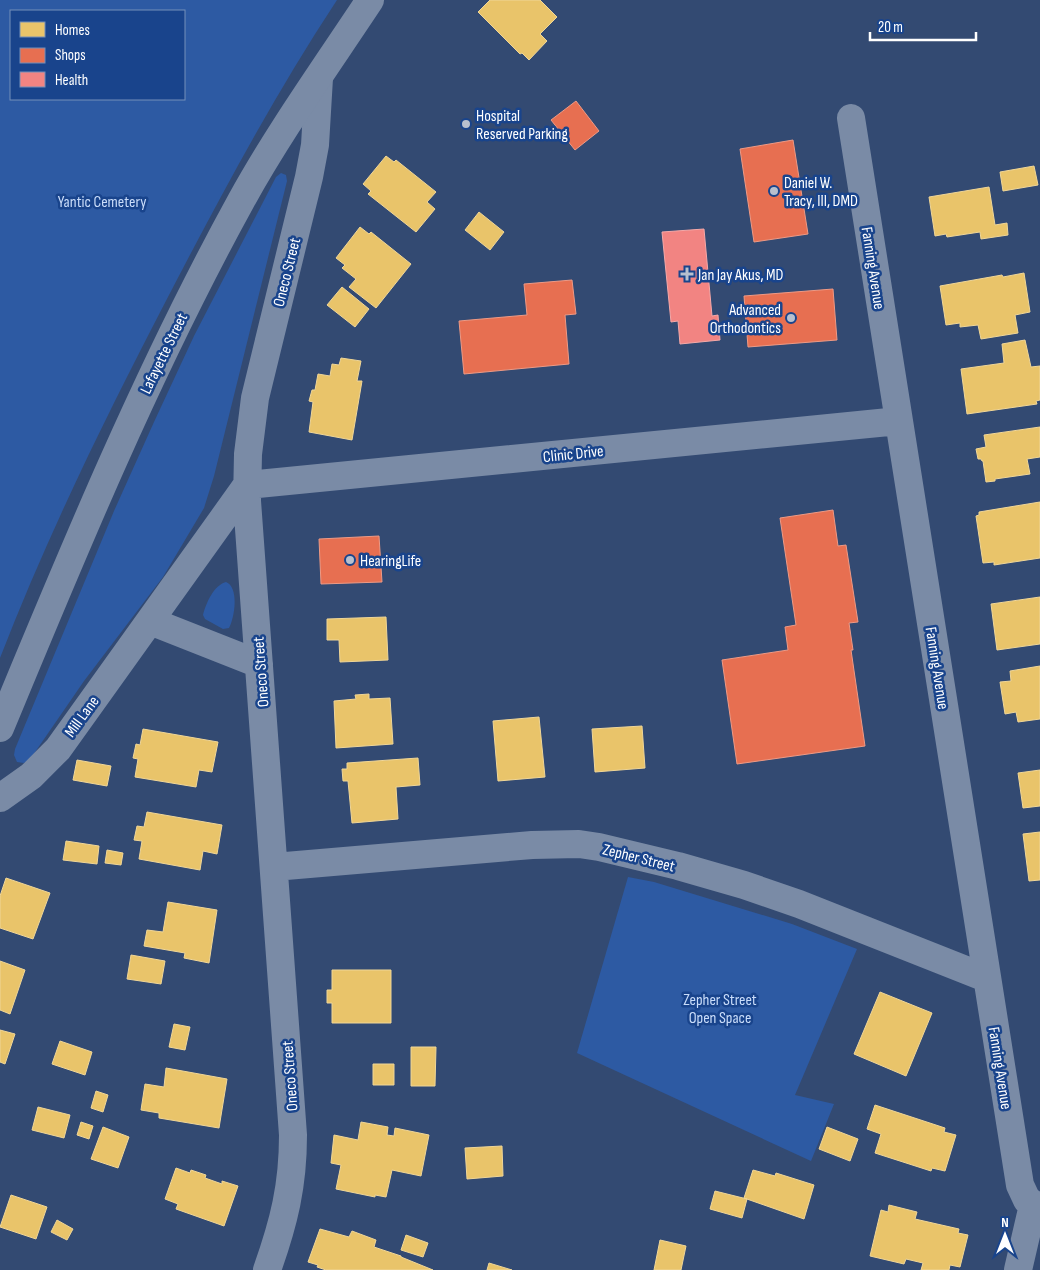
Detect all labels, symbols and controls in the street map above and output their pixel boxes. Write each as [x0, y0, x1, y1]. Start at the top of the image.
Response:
legend [10, 10, 185, 100]
scale bar [870, 10, 976, 42]
text: 20 m [878, 18, 903, 37]
text: Homes [55, 21, 90, 40]
text: Shops [55, 46, 86, 65]
text: Health [55, 71, 88, 90]
place label: Hospital Reserved Parking [476, 107, 568, 144]
marker: Hospital Reserved Parking [460, 118, 472, 130]
place label: Daniel W. Tracy, III, DMD [784, 174, 858, 211]
marker: Daniel W. Tracy, III, DMD [768, 185, 780, 197]
park label: Yantic Cemetery [58, 193, 146, 212]
street label: Fanning Avenue [857, 226, 888, 311]
street label: Oneco Street [270, 236, 305, 309]
place label: Jan Jay Akus, MD [697, 266, 784, 285]
marker: Jan Jay Akus, MD [680, 267, 694, 281]
place label: Advanced Orthodontics [710, 301, 781, 338]
street label: Lafayette Street [137, 310, 192, 397]
marker: Advanced Orthodontics [785, 312, 797, 324]
street label: Clinic Drive [542, 442, 604, 467]
place label: HearingLife [360, 552, 421, 571]
marker: HearingLife [344, 554, 356, 566]
street label: Fanning Avenue [921, 626, 952, 711]
street label: Oneco Street [250, 636, 273, 708]
street label: Mill Lane [61, 693, 104, 741]
street label: Zepher Street [601, 840, 677, 877]
park label: Zepher Street Open Space [683, 991, 757, 1028]
street label: Fanning Avenue [984, 1026, 1015, 1111]
street label: Oneco Street [279, 1040, 302, 1112]
north arrow [980, 1210, 1030, 1260]
text: N [1001, 1214, 1009, 1231]

